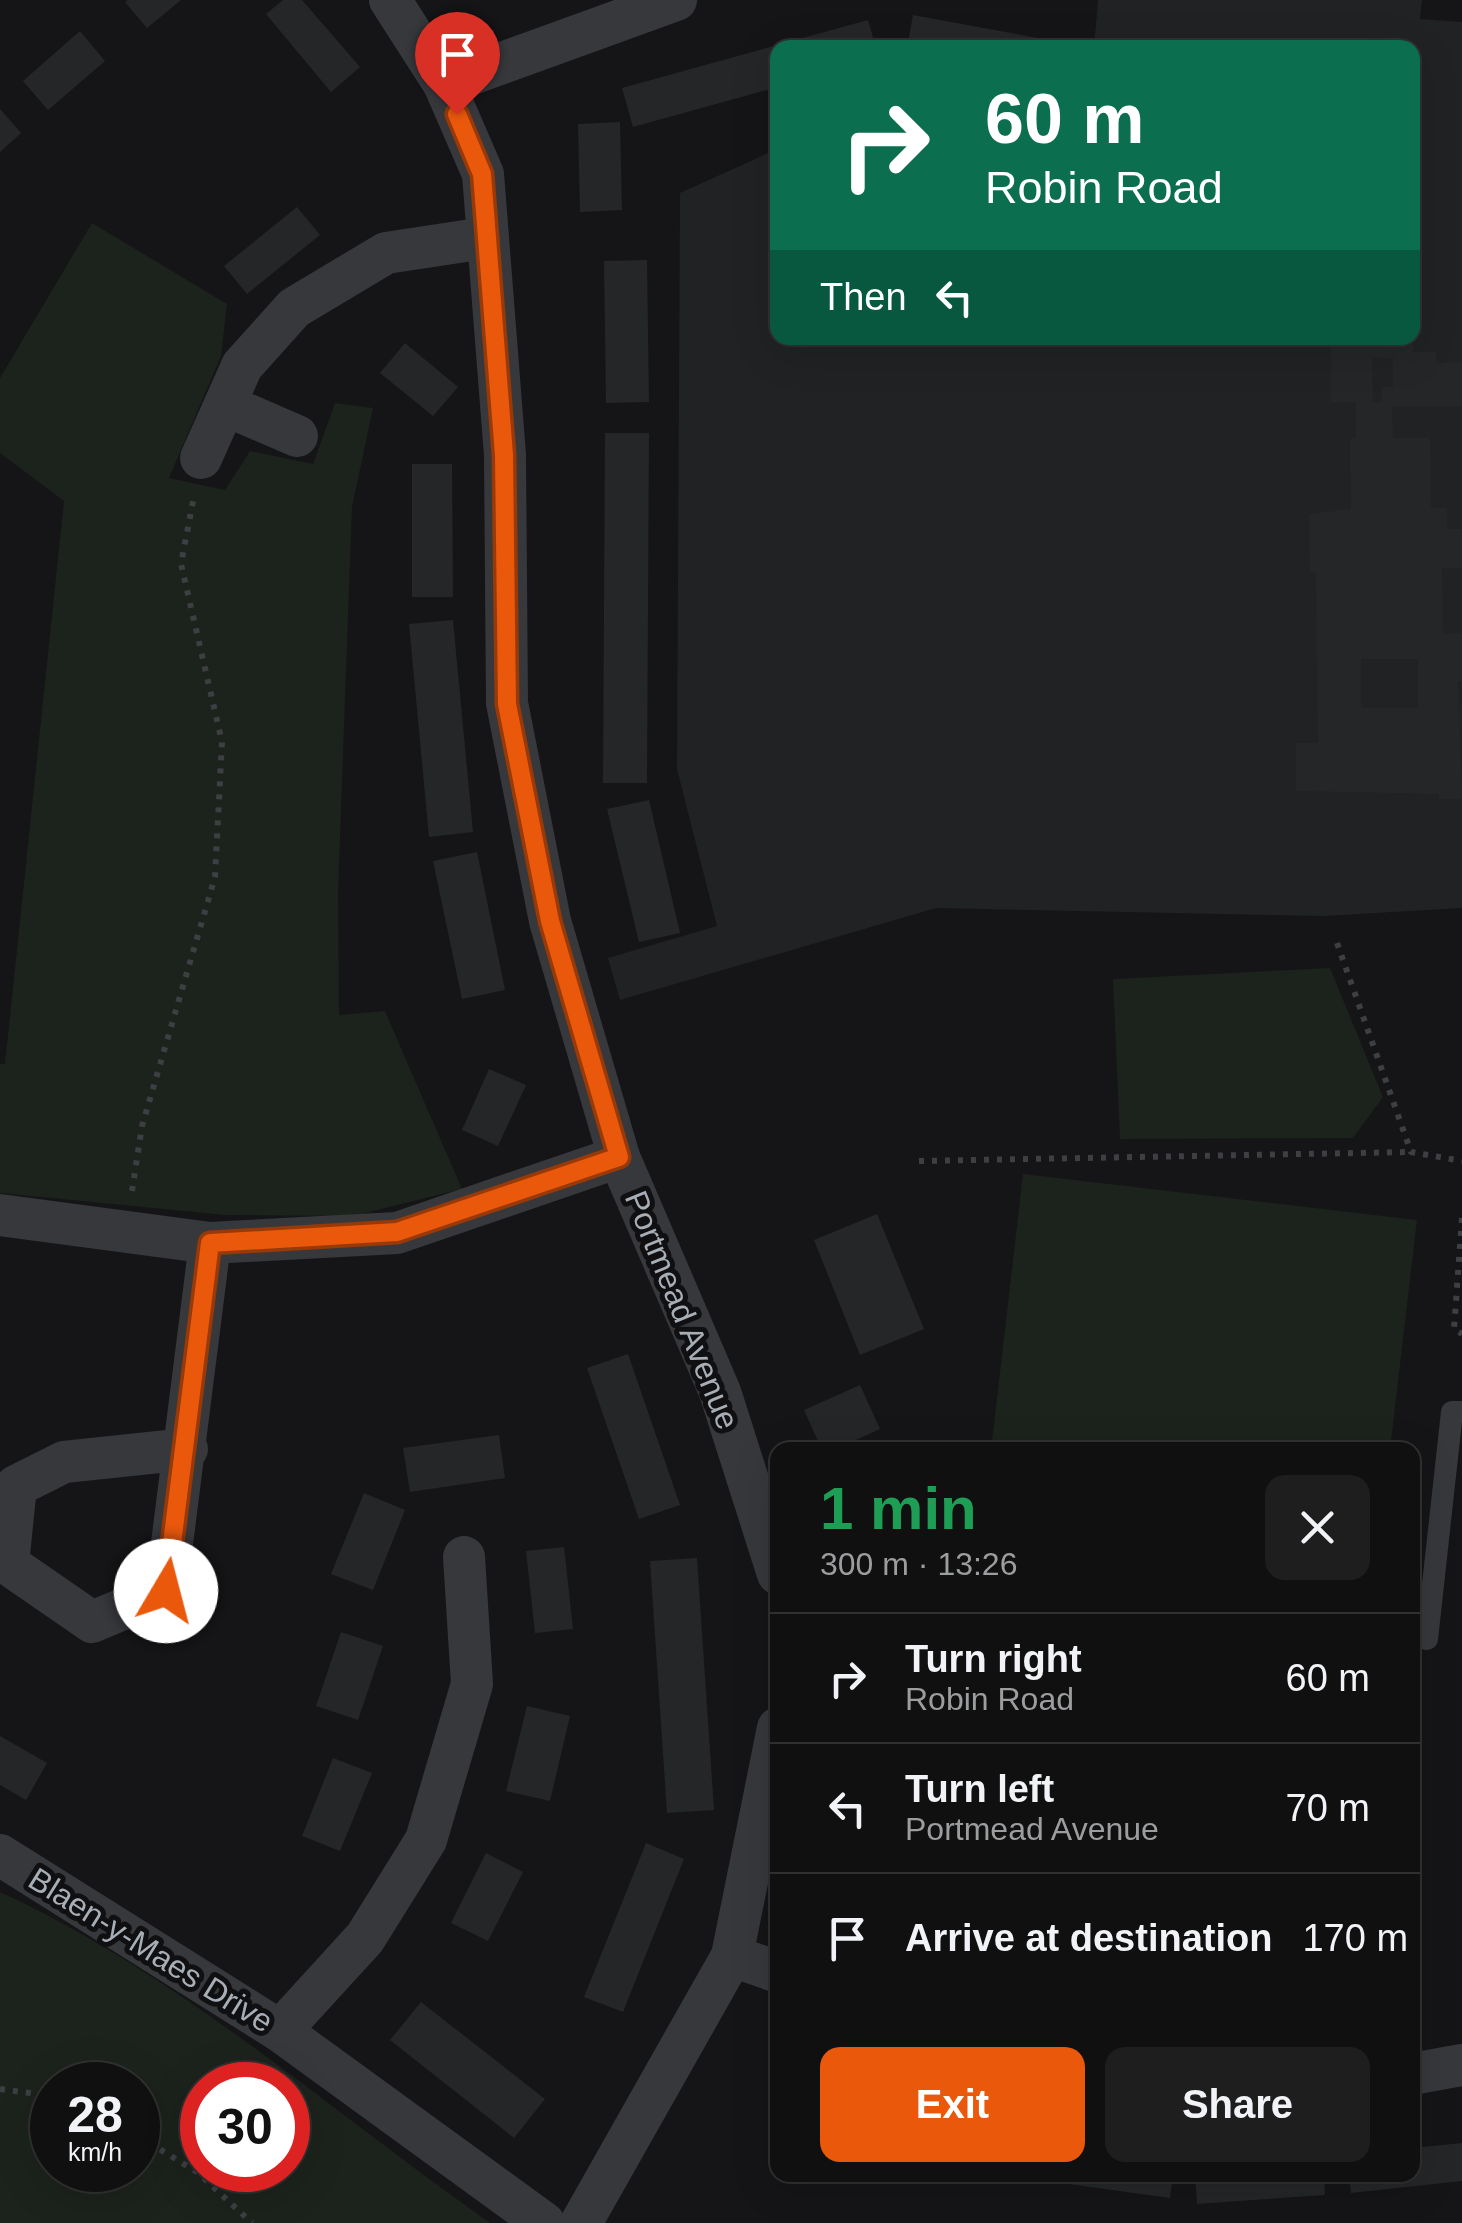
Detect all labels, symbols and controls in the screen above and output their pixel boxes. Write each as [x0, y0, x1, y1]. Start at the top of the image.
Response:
pin [415, 12, 500, 115]
icon: arrive [430, 27, 485, 82]
icon: right [820, 80, 950, 210]
text: 60 m [985, 80, 1145, 158]
text: Robin Road [985, 162, 1223, 213]
icon: left [927, 270, 982, 325]
text: Then [820, 276, 907, 318]
street label: Portmead Avenue [618, 1186, 746, 1434]
text: 1 min [820, 1475, 977, 1542]
button: close [1265, 1475, 1370, 1580]
position arrow [114, 1539, 218, 1643]
text: 300 m · 13:26 [820, 1546, 1017, 1582]
text: Turn right [905, 1638, 1082, 1680]
icon: right [820, 1651, 875, 1706]
text: 60 m [1286, 1657, 1370, 1699]
text: Robin Road [905, 1681, 1074, 1717]
text: Turn left [905, 1768, 1054, 1810]
icon: left [820, 1781, 875, 1836]
text: 70 m [1286, 1787, 1370, 1829]
text: Portmead Avenue [905, 1811, 1159, 1847]
street label: Blaen-y-Maes Drive [22, 1860, 280, 2040]
icon: arrive [820, 1911, 875, 1966]
text: Arrive at destination [905, 1917, 1272, 1959]
text: 170 m [1302, 1917, 1408, 1959]
button: Exit [820, 2047, 1085, 2162]
button: Share [1105, 2047, 1370, 2162]
speed limit sign: 30 [180, 2062, 310, 2192]
text: 28 [67, 2087, 123, 2143]
text: km/h [68, 2138, 122, 2166]

